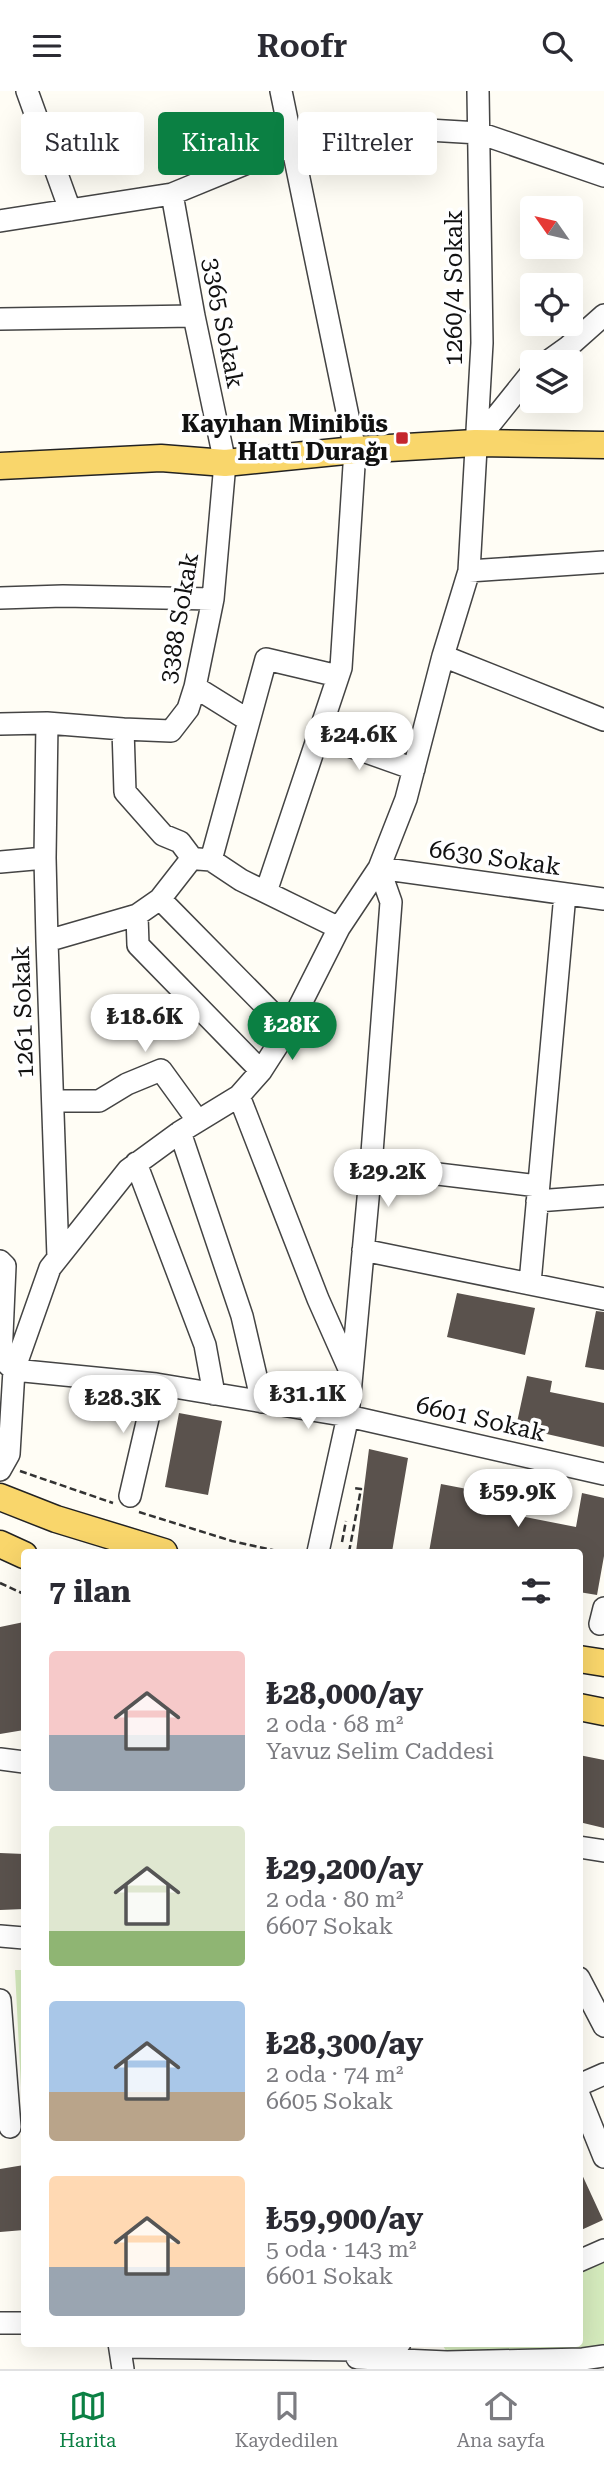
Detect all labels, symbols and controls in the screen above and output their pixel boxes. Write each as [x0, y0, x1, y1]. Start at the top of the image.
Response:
icon: menu [28, 27, 66, 65]
text: Roofr [257, 27, 347, 65]
icon: search [538, 27, 576, 65]
chip: Satılık [21, 112, 144, 175]
chip: Kiralık [158, 112, 284, 175]
chip: Filtreler [298, 112, 437, 175]
north arrow [520, 196, 583, 259]
map controls [520, 196, 583, 413]
street label: 1260/4 Sokak [440, 210, 468, 366]
street label: 3365 Sokak [197, 255, 249, 391]
button: locate [520, 273, 583, 336]
button: layers [520, 350, 583, 413]
place label: Kayıhan Minibüs Hattı Durağı [181, 410, 388, 466]
marker: Kayıhan Minibüs Hattı Durağı [394, 430, 410, 446]
street label: 3388 Sokak [154, 550, 204, 686]
pin: ₺24.6K [302, 713, 416, 772]
text: ₺24.6K [321, 721, 397, 748]
street label: 6630 Sokak [427, 835, 563, 881]
street label: 1261 Sokak [7, 945, 39, 1079]
pin: ₺18.6K [88, 995, 202, 1054]
text: ₺18.6K [107, 1003, 183, 1030]
pin: ₺28K [251, 1003, 333, 1062]
text: ₺28K [264, 1011, 320, 1038]
pin: ₺29.2K [331, 1149, 445, 1209]
text: ₺29.2K [350, 1158, 426, 1185]
pin: ₺31.1K [251, 1371, 365, 1431]
pin: ₺28.3K [66, 1375, 180, 1435]
text: ₺31.1K [270, 1380, 346, 1407]
text: ₺28.3K [85, 1384, 161, 1411]
street label: 6601 Sokak [413, 1390, 549, 1448]
pin: ₺59.9K [461, 1469, 575, 1529]
text: ₺59.9K [480, 1478, 556, 1505]
icon: filters [517, 1572, 555, 1610]
text: 7 ilan [49, 1574, 131, 1609]
text: ₺28,000/ay [266, 1676, 423, 1711]
icon: home [105, 1679, 189, 1763]
text: 2 oda · 68 m² [266, 1711, 404, 1738]
text: Yavuz Selim Caddesi [266, 1738, 494, 1765]
text: ₺29,200/ay [266, 1851, 423, 1886]
icon: home [105, 1854, 189, 1938]
text: 2 oda · 80 m² [266, 1886, 404, 1913]
text: 6607 Sokak [266, 1913, 393, 1940]
text: ₺28,300/ay [266, 2026, 423, 2061]
icon: home [105, 2029, 189, 2113]
text: 2 oda · 74 m² [266, 2061, 404, 2088]
text: 6605 Sokak [266, 2088, 393, 2115]
text: ₺59,900/ay [266, 2201, 423, 2236]
icon: home [105, 2204, 189, 2288]
text: 5 oda · 143 m² [266, 2236, 416, 2263]
text: 6601 Sokak [266, 2263, 393, 2290]
tab: Harita [59, 2387, 116, 2452]
tab: Kaydedilen [235, 2387, 338, 2452]
tab: Ana sayfa [457, 2387, 545, 2452]

